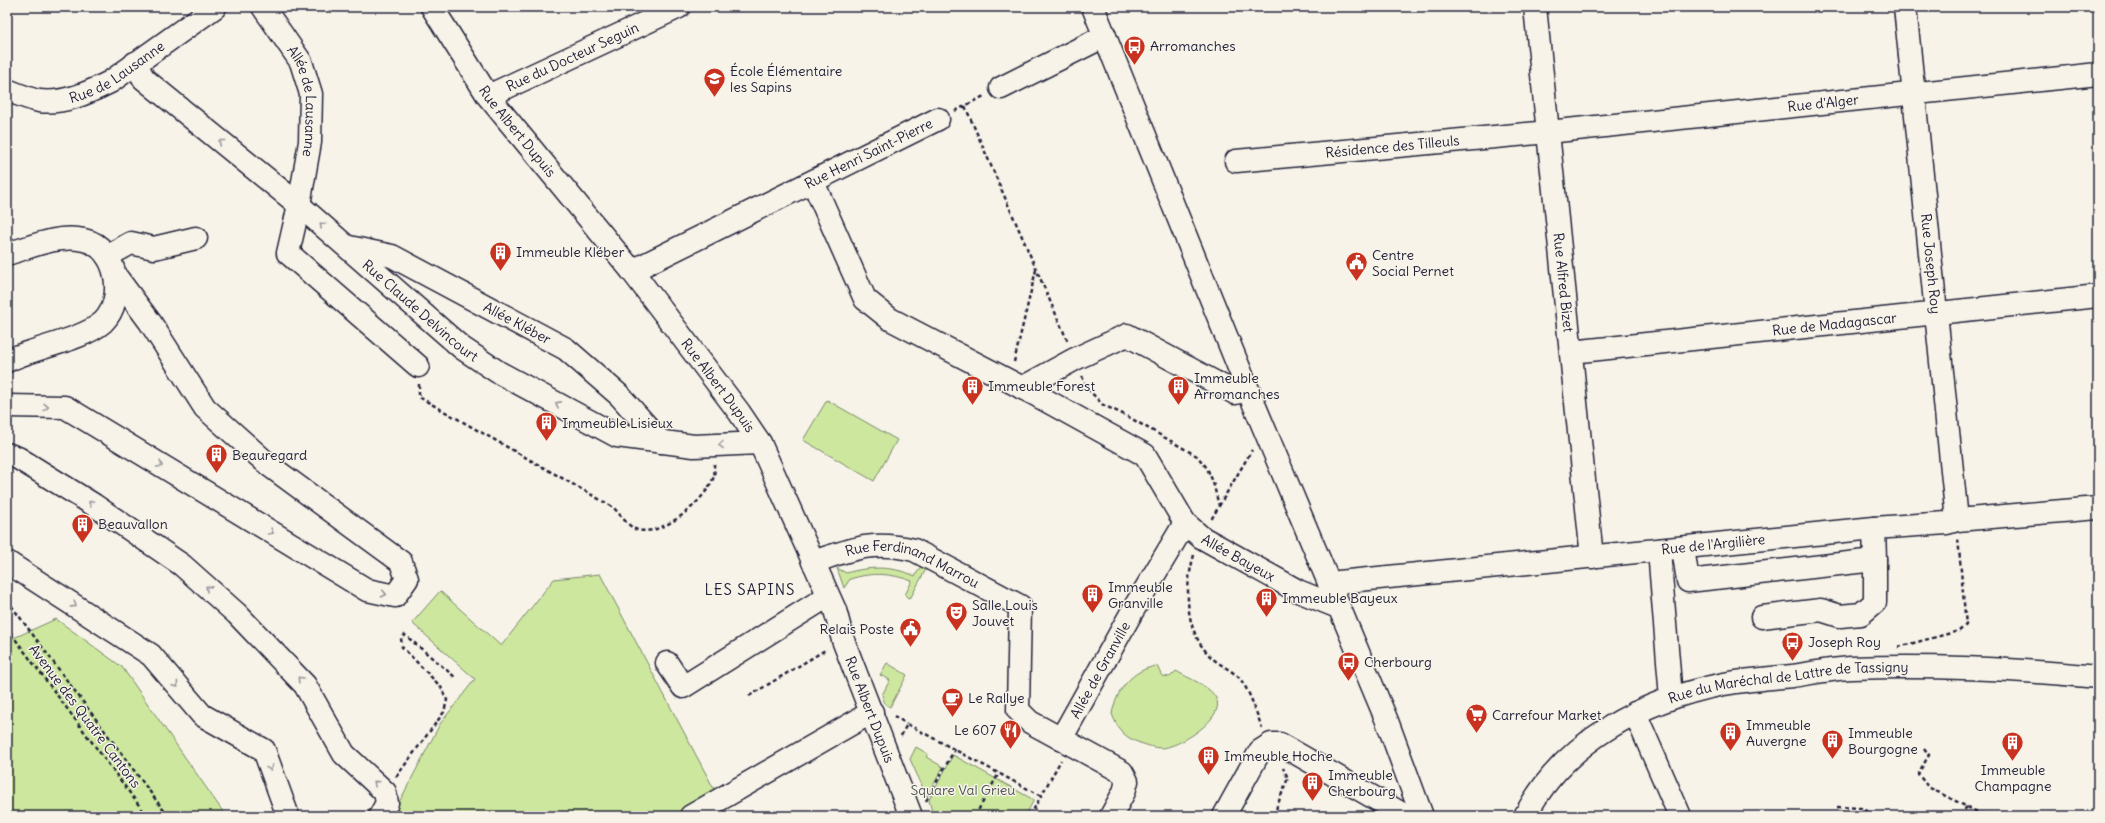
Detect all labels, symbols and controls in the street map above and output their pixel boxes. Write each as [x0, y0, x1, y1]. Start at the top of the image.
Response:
street label: Rue du Docteur Seguin [503, 18, 642, 95]
bus stop icon: Arromanches [1121, 33, 1147, 66]
street label: Rue de Lausanne [67, 37, 168, 107]
place label: Arromanches [1150, 37, 1236, 55]
street label: Allée de Lausanne [283, 42, 320, 158]
place label: École Élémentaire les Sapins [730, 62, 842, 96]
school or university icon: École Élémentaire les Sapins [701, 66, 727, 99]
street label: Rue Albert Dupuis [475, 82, 560, 181]
street label: Rue d'Alger [1787, 90, 1860, 116]
street label: Rue Henri Saint-Pierre [801, 114, 935, 193]
street label: Résidence des Tilleuls [1324, 131, 1460, 162]
one-way arrow [219, 140, 226, 147]
street label: Rue Joseph Roy [1917, 213, 1945, 315]
one-way arrow [319, 222, 326, 229]
street label: Rue Alfred Bizet [1549, 232, 1578, 333]
building icon: Immeuble Kléber [488, 239, 514, 272]
place label: Immeuble Kléber [516, 243, 625, 261]
place label: Centre Social Pernet [1372, 246, 1454, 280]
public building icon: Centre Social Pernet [1344, 250, 1370, 283]
street label: Rue Claude Delvincourt [359, 256, 482, 366]
street label: Allée Kléber [480, 298, 554, 348]
street label: Rue de Madagascar [1771, 308, 1898, 340]
street label: Rue Albert Dupuis [677, 335, 759, 436]
place label: Immeuble Arromanches [1194, 369, 1280, 403]
building icon: Immeuble Forest [960, 373, 986, 406]
building icon: Immeuble Arromanches [1166, 373, 1192, 406]
place label: Immeuble Forest [988, 377, 1095, 395]
one-way arrow [555, 401, 562, 409]
one-way arrow [43, 403, 49, 411]
building icon: Immeuble Lisieux [534, 410, 560, 443]
place label: Immeuble Lisieux [562, 414, 673, 432]
one-way arrow [718, 441, 724, 449]
building icon: Beauregard [203, 442, 229, 475]
place label: Beauregard [232, 446, 307, 464]
one-way arrow [156, 460, 163, 467]
one-way arrow [88, 501, 95, 508]
building icon: Beauvallon [70, 511, 96, 544]
place label: Beauvallon [98, 515, 168, 533]
one-way arrow [267, 527, 274, 535]
street label: Allée Bayeux [1198, 530, 1278, 586]
street label: Rue de l'Argilière [1660, 530, 1766, 558]
street label: Rue Ferdinand Marrou [843, 537, 982, 592]
place label: Immeuble Granville [1108, 578, 1173, 612]
district label: LES SAPINS [705, 580, 795, 599]
building icon: Immeuble Granville [1080, 582, 1106, 615]
one-way arrow [205, 585, 212, 592]
building icon: Immeuble Bayeux [1253, 585, 1279, 618]
one-way arrow [381, 589, 387, 598]
place label: Immeuble Bayeux [1282, 589, 1398, 607]
place label: Salle Louis Jouvet [972, 596, 1038, 630]
theatre icon: Salle Louis Jouvet [943, 600, 969, 633]
one-way arrow [70, 601, 77, 608]
public building icon: Relais Poste [897, 616, 923, 649]
street label: Allée de Granville [1066, 618, 1134, 722]
place label: Relais Poste [819, 620, 894, 638]
bus stop icon: Joseph Roy [1780, 629, 1806, 662]
place label: Joseph Roy [1808, 633, 1881, 651]
street label: Avenue des Quatre Cantons [25, 641, 145, 791]
bus stop icon: Cherbourg [1336, 649, 1362, 682]
place label: Cherbourg [1364, 653, 1432, 671]
street label: Rue Albert Dupuis [841, 654, 899, 766]
street label: Rue du Maréchal de Lattre de Tassigny [1666, 658, 1908, 708]
one-way arrow [298, 677, 305, 684]
one-way arrow [171, 680, 178, 687]
cafe icon: Le Rallye [940, 685, 966, 718]
place label: Le Rallye [968, 689, 1025, 707]
supermarket icon: Carrefour Market [1464, 702, 1490, 735]
place label: Carrefour Market [1492, 706, 1602, 724]
place label: Immeuble Auvergne [1746, 716, 1811, 750]
restaurant icon: Le 607 [998, 717, 1024, 750]
building icon: Immeuble Auvergne [1717, 720, 1743, 753]
place label: Le 607 [954, 721, 996, 739]
place label: Immeuble Bourgogne [1848, 724, 1918, 758]
building icon: Immeuble Bourgogne [1820, 728, 1846, 761]
building icon: Immeuble Champagne [2000, 729, 2026, 762]
building icon: Immeuble Hoche [1195, 743, 1221, 776]
place label: Immeuble Hoche [1224, 747, 1333, 765]
place label: Immeuble Champagne [1975, 761, 2051, 795]
one-way arrow [265, 764, 274, 771]
place label: Immeuble Cherbourg [1328, 766, 1396, 800]
building icon: Immeuble Cherbourg [1300, 770, 1326, 803]
one-way arrow [373, 780, 381, 788]
park label: Square Val Grieu [910, 781, 1016, 799]

